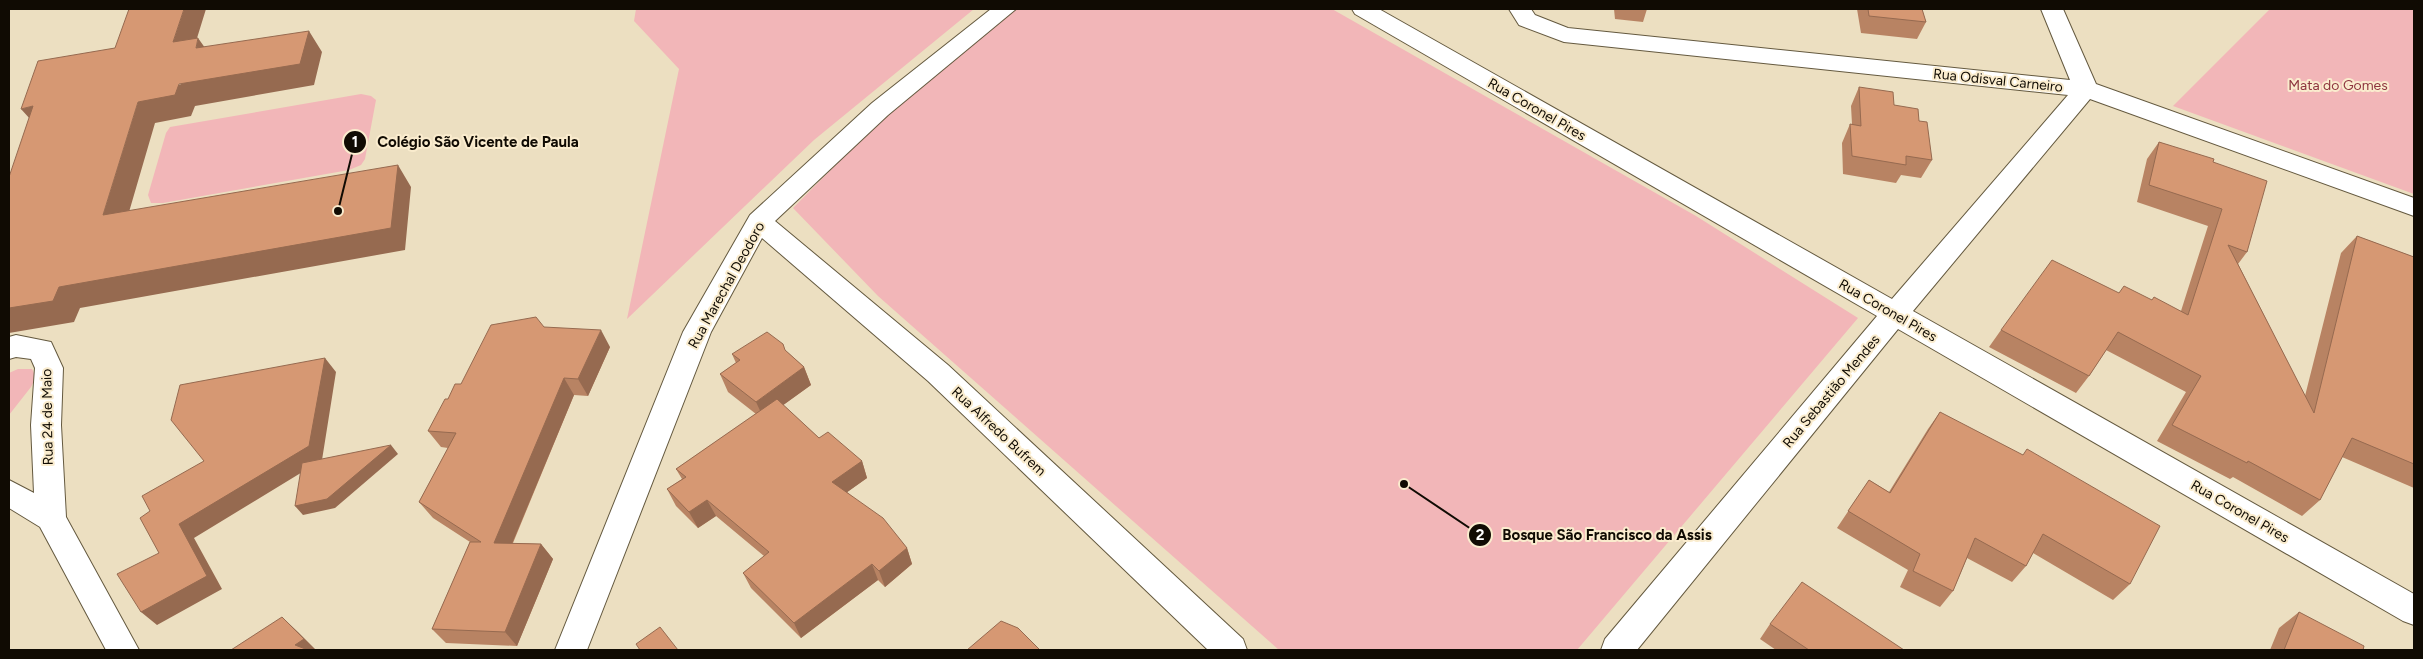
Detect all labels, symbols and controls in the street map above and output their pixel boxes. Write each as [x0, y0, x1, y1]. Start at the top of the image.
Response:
street label: Rua Odisval Carneiro [1932, 65, 2064, 96]
street label: Rua Coronel Pires [1485, 74, 1589, 144]
park label: Mata do Gomes [2288, 77, 2388, 94]
callout: Colégio São Vicente de Paula [342, 127, 589, 157]
text: 1 [352, 133, 358, 151]
text: Colégio São Vicente de Paula [377, 133, 579, 151]
street label: Rua Marechal Deodoro [685, 219, 768, 352]
street label: Rua Coronel Pires [1836, 275, 1940, 345]
street label: Rua Sebastião Mendes [1779, 331, 1884, 451]
street label: Rua 24 de Maio [38, 368, 57, 466]
street label: Rua Alfredo Bufrem [948, 383, 1049, 480]
street label: Rua Coronel Pires [2188, 476, 2292, 546]
callout: Bosque São Francisco da Assis [1468, 520, 1722, 550]
text: 2 [1476, 526, 1485, 544]
text: Bosque São Francisco da Assis [1502, 526, 1712, 544]

